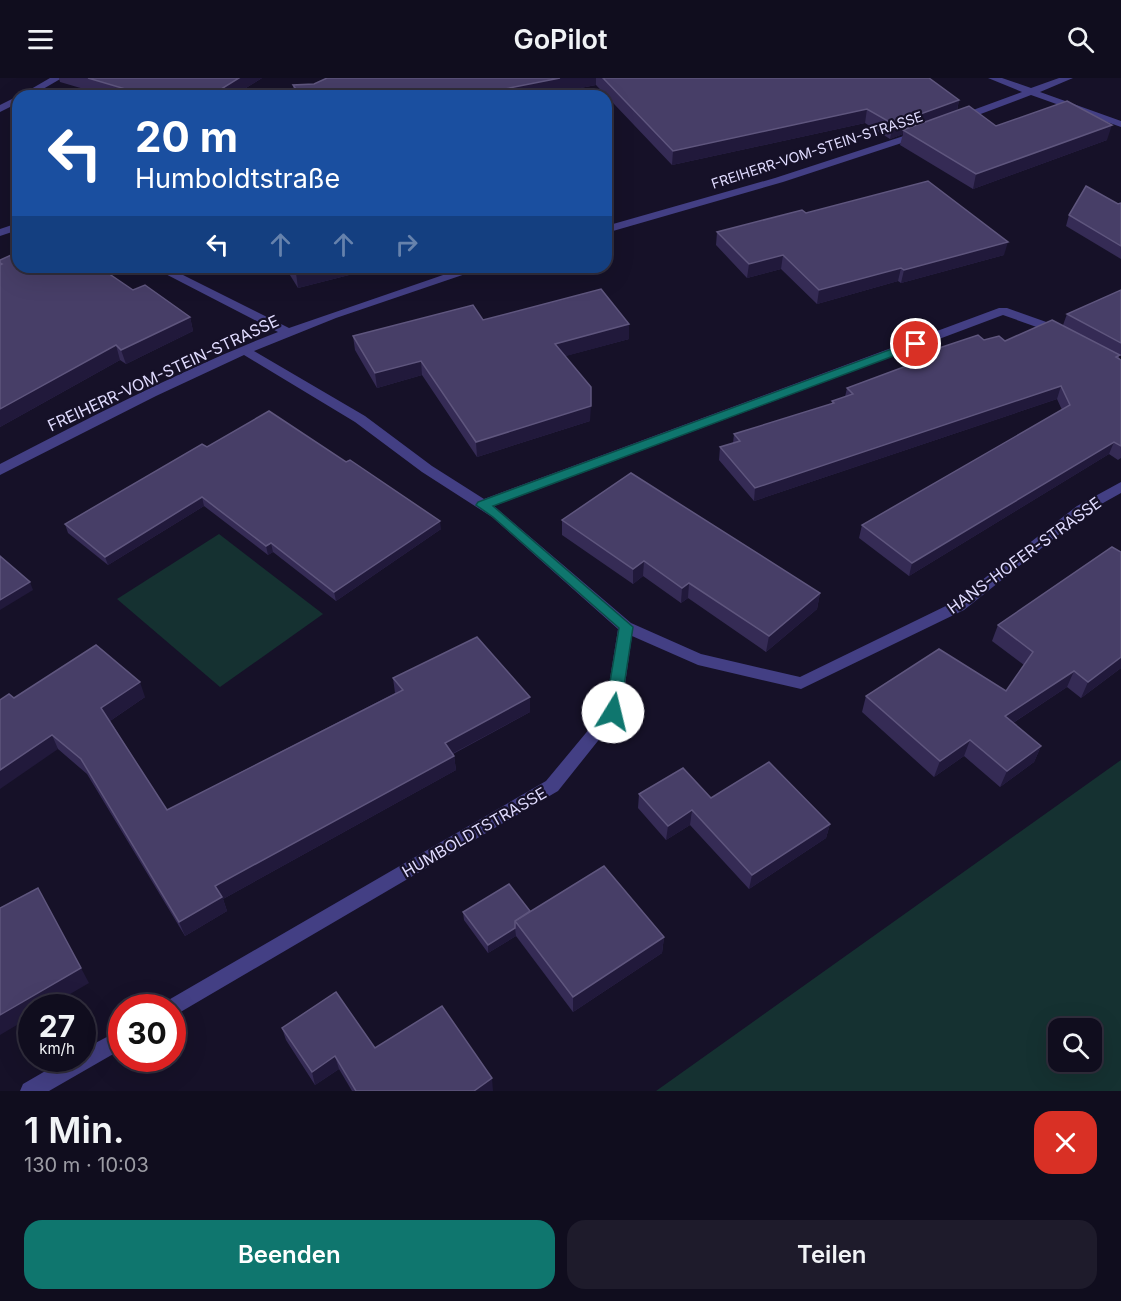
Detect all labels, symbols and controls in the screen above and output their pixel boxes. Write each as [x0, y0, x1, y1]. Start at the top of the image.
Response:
icon: menu [24, 23, 57, 56]
text: GoPilot [513, 23, 608, 56]
icon: search [1064, 23, 1097, 56]
street label: FREIHERR-VOM-STEIN-STRASSE [709, 107, 925, 192]
text: 20 m [135, 111, 238, 162]
icon: left [36, 114, 114, 192]
text: Humboldtstraße [135, 162, 340, 195]
icon: left [201, 228, 234, 261]
icon: ahead [264, 228, 297, 261]
icon: ahead [327, 228, 360, 261]
icon: right [390, 228, 423, 261]
street label: FREIHERR-VOM-STEIN-STRASSE [44, 311, 282, 435]
pin [890, 318, 941, 369]
icon: arrive [899, 327, 932, 360]
street label: HANS-HOFER-STRASSE [943, 492, 1105, 618]
position arrow [581, 680, 645, 744]
street label: HUMBOLDTSTRASSE [398, 782, 550, 882]
speed limit sign: 30 [108, 994, 186, 1072]
text: 27 [39, 1008, 75, 1044]
map controls [1048, 1018, 1102, 1072]
button: search [1048, 1018, 1102, 1072]
text: km/h [39, 1039, 75, 1058]
text: 1 Min. [24, 1108, 124, 1152]
button: close [1034, 1111, 1097, 1174]
text: 130 m · 10:03 [24, 1153, 149, 1177]
button: Beenden [24, 1220, 555, 1289]
button: Teilen [567, 1220, 1097, 1289]

